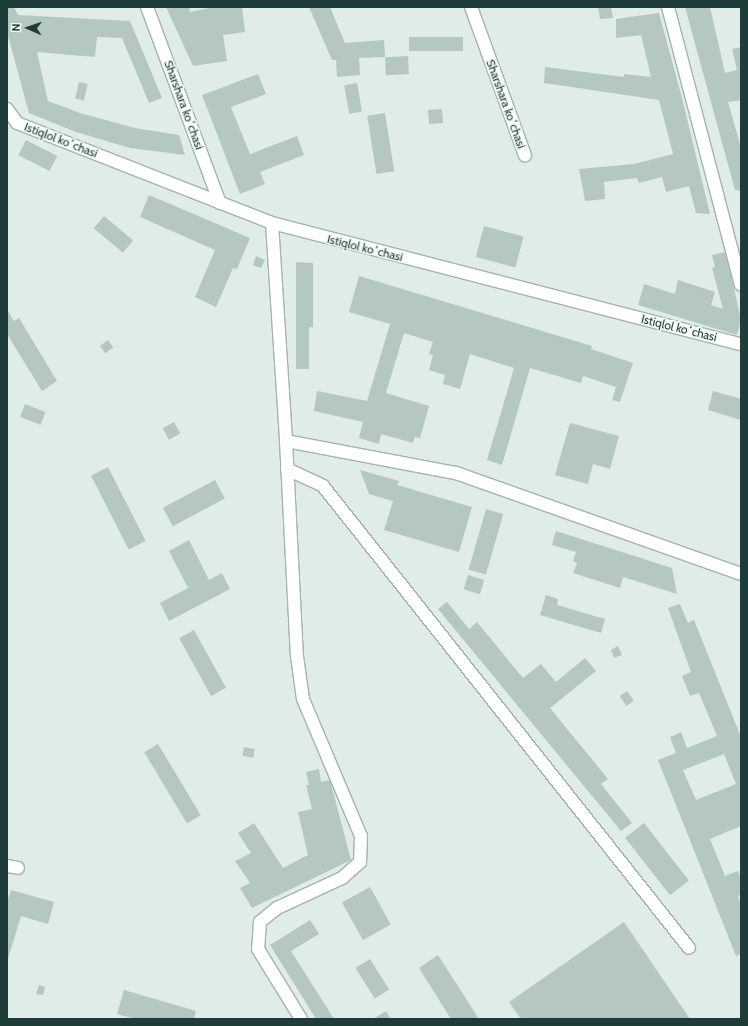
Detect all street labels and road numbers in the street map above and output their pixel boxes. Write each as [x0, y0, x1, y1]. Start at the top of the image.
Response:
street label: Sharshara koʻchasi [483, 57, 529, 151]
street label: Sharshara koʻchasi [161, 58, 207, 152]
street label: Istiqlol koʻchasi [22, 119, 100, 161]
street label: Istiqlol koʻchasi [326, 232, 404, 264]
street label: Istiqlol koʻchasi [640, 312, 718, 344]

